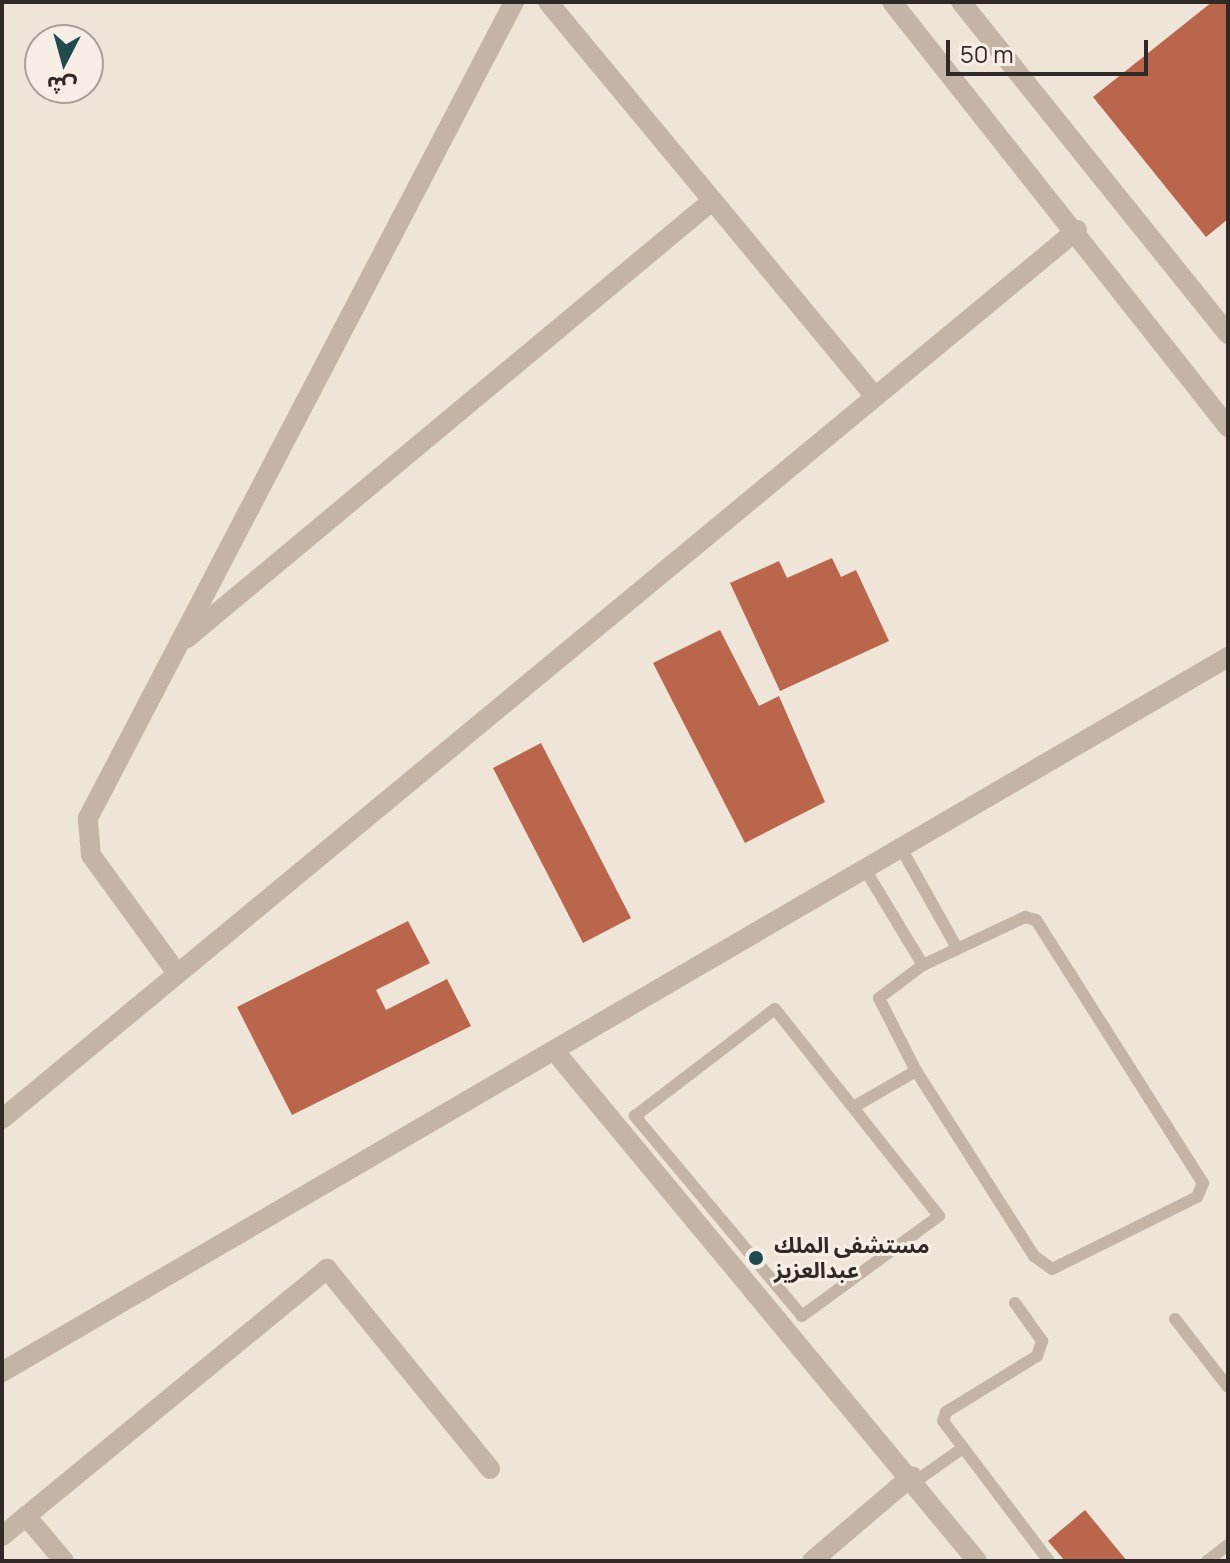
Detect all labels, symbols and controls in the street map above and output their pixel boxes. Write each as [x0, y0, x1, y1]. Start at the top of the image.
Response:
north arrow [24, 24, 104, 104]
scale bar [950, 24, 1152, 74]
text: 50 m [960, 37, 1014, 70]
text: ش [45, 69, 78, 102]
place label: مستشفى الملك عبدالعزيز [774, 1232, 930, 1284]
marker: مستشفى الملك عبدالعزيز [745, 1247, 767, 1269]

